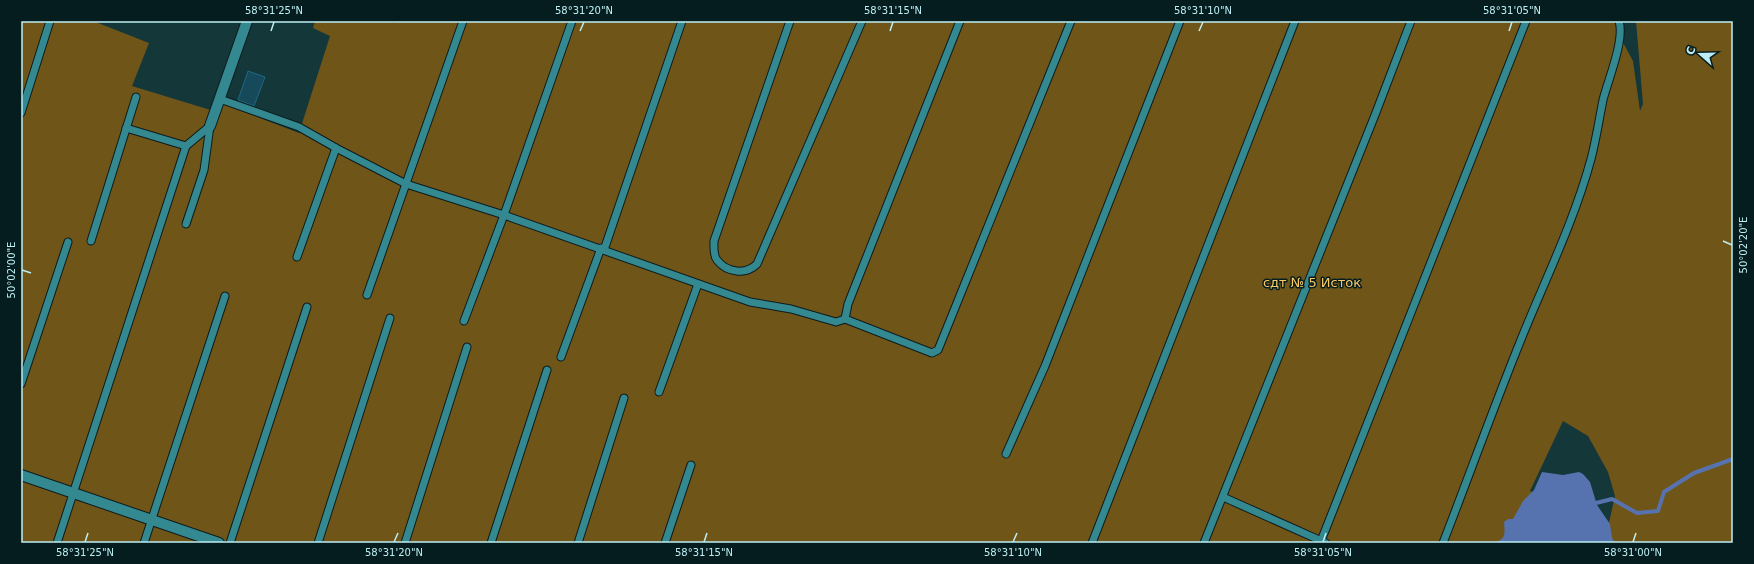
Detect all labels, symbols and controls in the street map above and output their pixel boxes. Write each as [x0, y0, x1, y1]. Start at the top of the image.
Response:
text: 58°31'25"N [245, 5, 303, 16]
text: 58°31'20"N [555, 5, 613, 16]
text: 58°31'15"N [864, 5, 922, 16]
text: 58°31'10"N [1174, 5, 1232, 16]
text: 58°31'05"N [1483, 5, 1541, 16]
north arrow [1680, 34, 1720, 74]
text: С [1684, 45, 1699, 57]
text: 50°02'20"E [1738, 217, 1749, 273]
text: 50°02'00"E [6, 242, 17, 298]
park label: сдт № 5 Исток [1263, 275, 1361, 290]
text: 58°31'25"N [56, 547, 114, 558]
text: 58°31'20"N [365, 547, 423, 558]
text: 58°31'15"N [675, 547, 733, 558]
text: 58°31'10"N [984, 547, 1042, 558]
text: 58°31'05"N [1294, 547, 1352, 558]
text: 58°31'00"N [1604, 547, 1662, 558]

